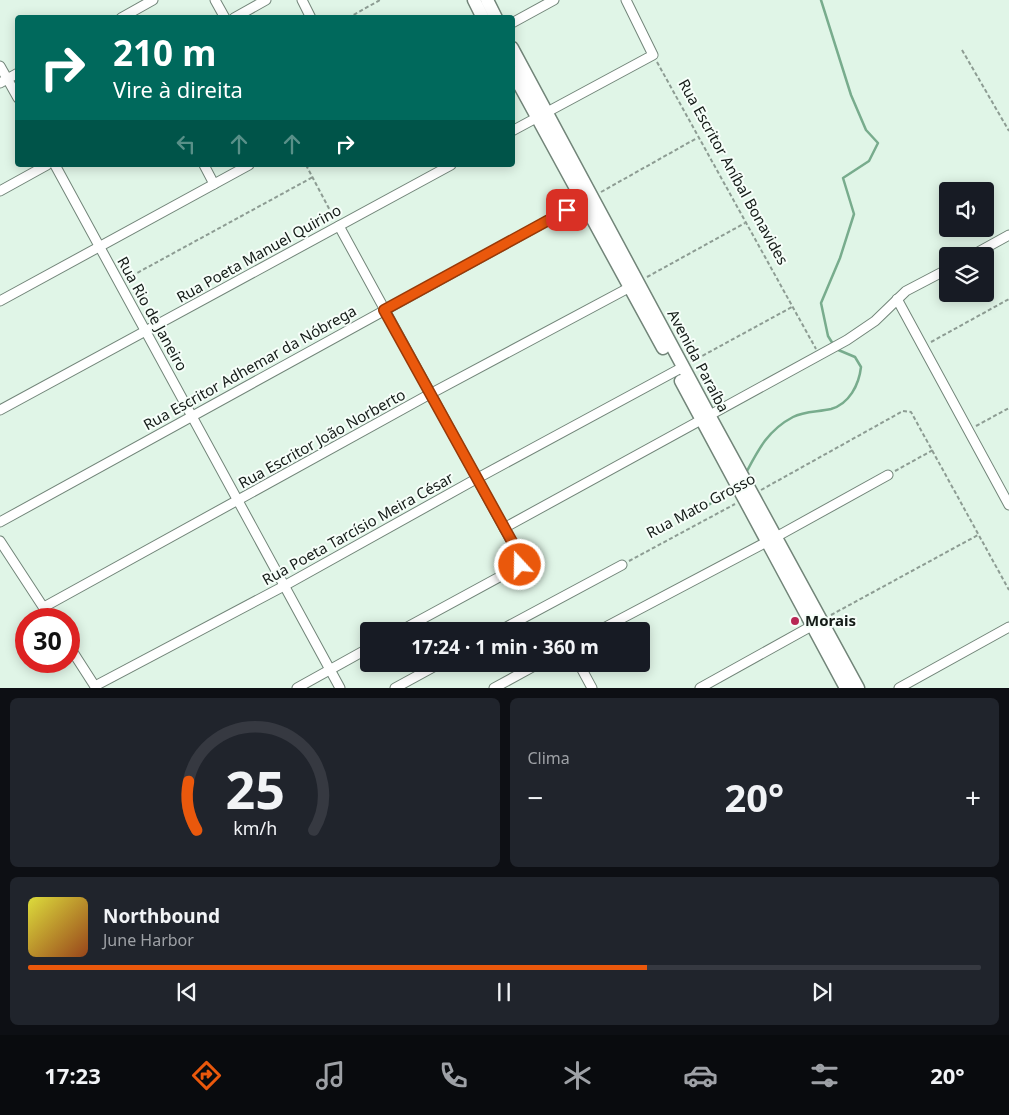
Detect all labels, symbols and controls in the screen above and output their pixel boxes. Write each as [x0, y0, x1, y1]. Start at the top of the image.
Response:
text: 210 m [113, 29, 216, 76]
icon: right [30, 35, 95, 100]
text: Vire à direita [113, 74, 243, 104]
street label: Rua Escritor Aníbal Bonavides [674, 75, 793, 268]
icon: left [172, 130, 200, 158]
icon: ahead [225, 130, 253, 158]
icon: ahead [278, 130, 306, 158]
icon: right [331, 130, 359, 158]
map controls [939, 182, 994, 302]
button: sound [939, 182, 994, 237]
pin [546, 189, 588, 231]
icon: arrive [553, 196, 581, 224]
street label: Rua Poeta Manuel Quirino [173, 199, 344, 307]
button: layers [939, 247, 994, 302]
street label: Rua Rio de Janeiro [113, 253, 193, 374]
street label: Rua Escritor Adhemar da Nóbrega [139, 300, 360, 434]
street label: Avenida Paraíba [663, 306, 734, 415]
street label: Rua Escritor João Norberto [234, 384, 409, 492]
street label: Rua Poeta Tarcísio Meira César [258, 467, 457, 589]
street label: Rua Mato Grosso [643, 468, 758, 542]
position arrow [493, 538, 545, 590]
speed limit sign: 30 [15, 608, 80, 673]
place label: Morais [805, 610, 856, 630]
marker: Morais [789, 615, 801, 627]
text: 17:24 · 1 min · 360 m [411, 634, 599, 660]
text: Clima [528, 747, 570, 769]
text: 25 [225, 753, 285, 824]
text: 20° [724, 771, 784, 823]
text: − [528, 778, 544, 816]
text: + [965, 778, 981, 816]
text: km/h [233, 816, 277, 840]
text: Northbound [103, 903, 220, 929]
text: June Harbor [103, 929, 194, 951]
icon: previous [173, 978, 201, 1006]
icon: pause [490, 978, 518, 1006]
icon: next [808, 978, 836, 1006]
icon: directions [189, 1058, 224, 1093]
icon: music [313, 1058, 348, 1093]
icon: phone [436, 1058, 471, 1093]
icon: climate [560, 1058, 595, 1093]
icon: car [683, 1058, 718, 1093]
icon: filters [807, 1058, 842, 1093]
text: 17:23 [44, 1060, 101, 1090]
text: 20° [930, 1060, 965, 1090]

